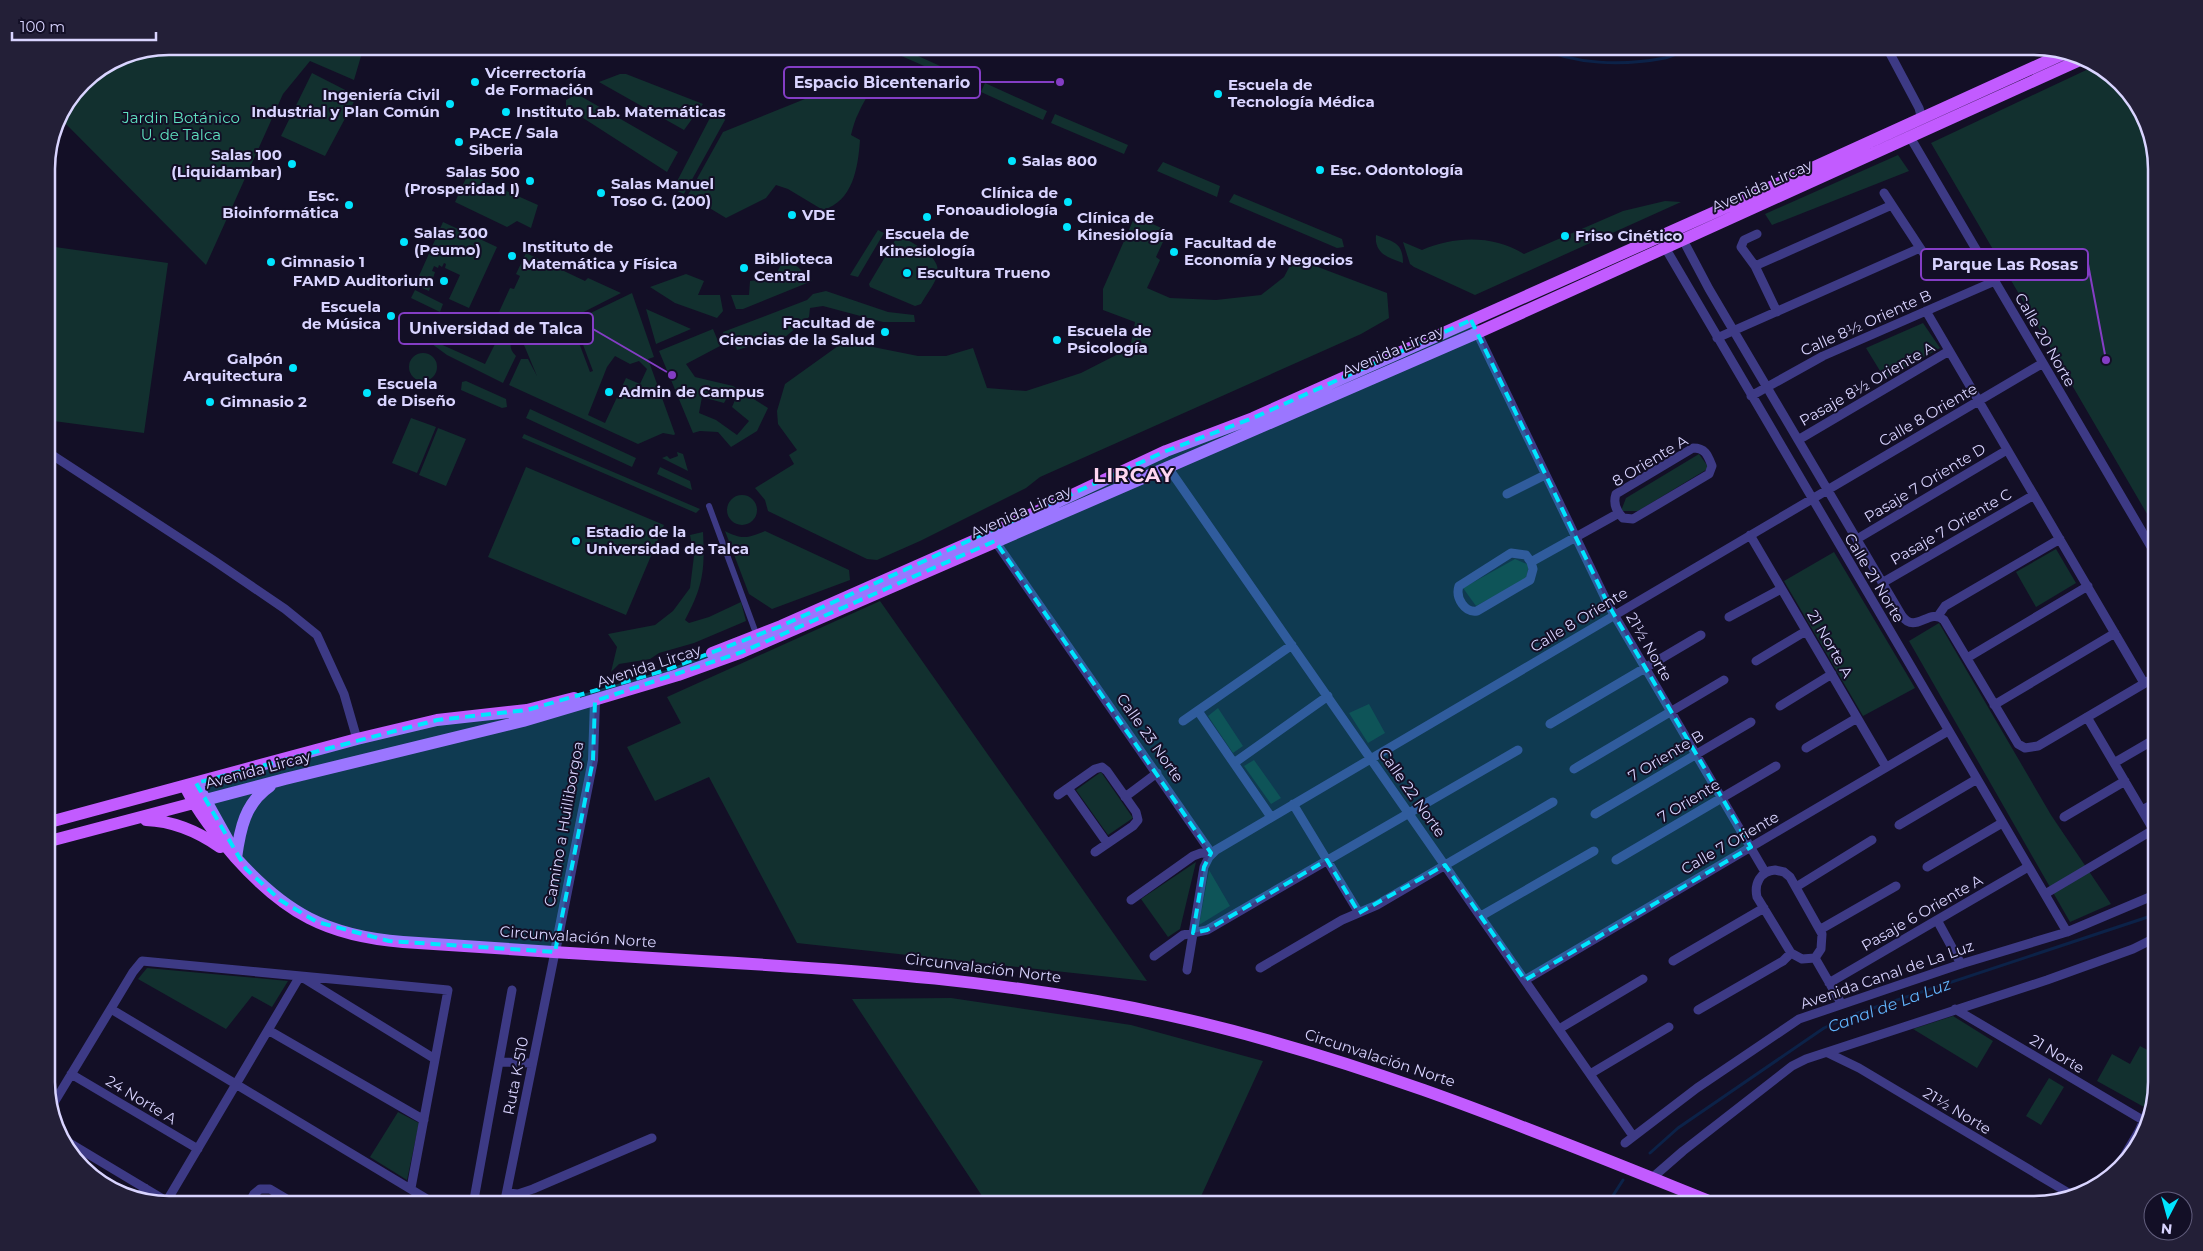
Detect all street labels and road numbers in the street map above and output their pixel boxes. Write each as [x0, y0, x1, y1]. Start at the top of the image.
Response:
street label: Avenida Lircay [1708, 154, 1816, 216]
street label: Calle 8½ Oriente B [1797, 285, 1934, 360]
street label: Calle 20 Norte [2011, 289, 2080, 390]
street label: Avenida Lircay [1339, 320, 1447, 380]
street label: Pasaje 8½ Oriente A [1796, 337, 1938, 430]
street label: Calle 8 Oriente [1875, 379, 1980, 450]
street label: 8 Oriente A [1609, 430, 1691, 491]
street label: Pasaje 7 Oriente D [1861, 439, 1989, 526]
street label: Avenida Lircay [967, 480, 1075, 542]
street label: Pasaje 7 Oriente C [1887, 484, 2015, 569]
street label: Calle 21 Norte [1840, 530, 1909, 626]
street label: Calle 8 Oriente [1526, 583, 1631, 656]
street label: 21 Norte A [1803, 606, 1858, 681]
street label: 21½ Norte [1622, 609, 1677, 684]
street label: Avenida Lircay [594, 639, 704, 691]
street label: Calle 23 Norte [1113, 690, 1188, 786]
street label: 7 Oriente B [1625, 726, 1707, 785]
street label: Camino a Huilliborgoa [540, 740, 587, 908]
street label: Calle 22 Norte [1375, 745, 1450, 841]
street label: Avenida Lircay [203, 746, 313, 793]
street label: 7 Oriente [1654, 775, 1723, 827]
street label: Calle 7 Oriente [1677, 807, 1782, 878]
street label: Pasaje 6 Oriente A [1858, 870, 1986, 955]
street label: Circunvalación Norte [499, 922, 657, 951]
street label: Avenida Canal de La Luz [1798, 937, 1976, 1013]
street label: Circunvalación Norte [904, 948, 1062, 987]
street label: Circunvalación Norte [1302, 1024, 1458, 1091]
street label: 21 Norte [2026, 1030, 2088, 1077]
street label: Ruta K-510 [499, 1035, 532, 1117]
street label: 24 Norte A [102, 1071, 180, 1128]
street label: 21½ Norte [1920, 1083, 1995, 1138]

